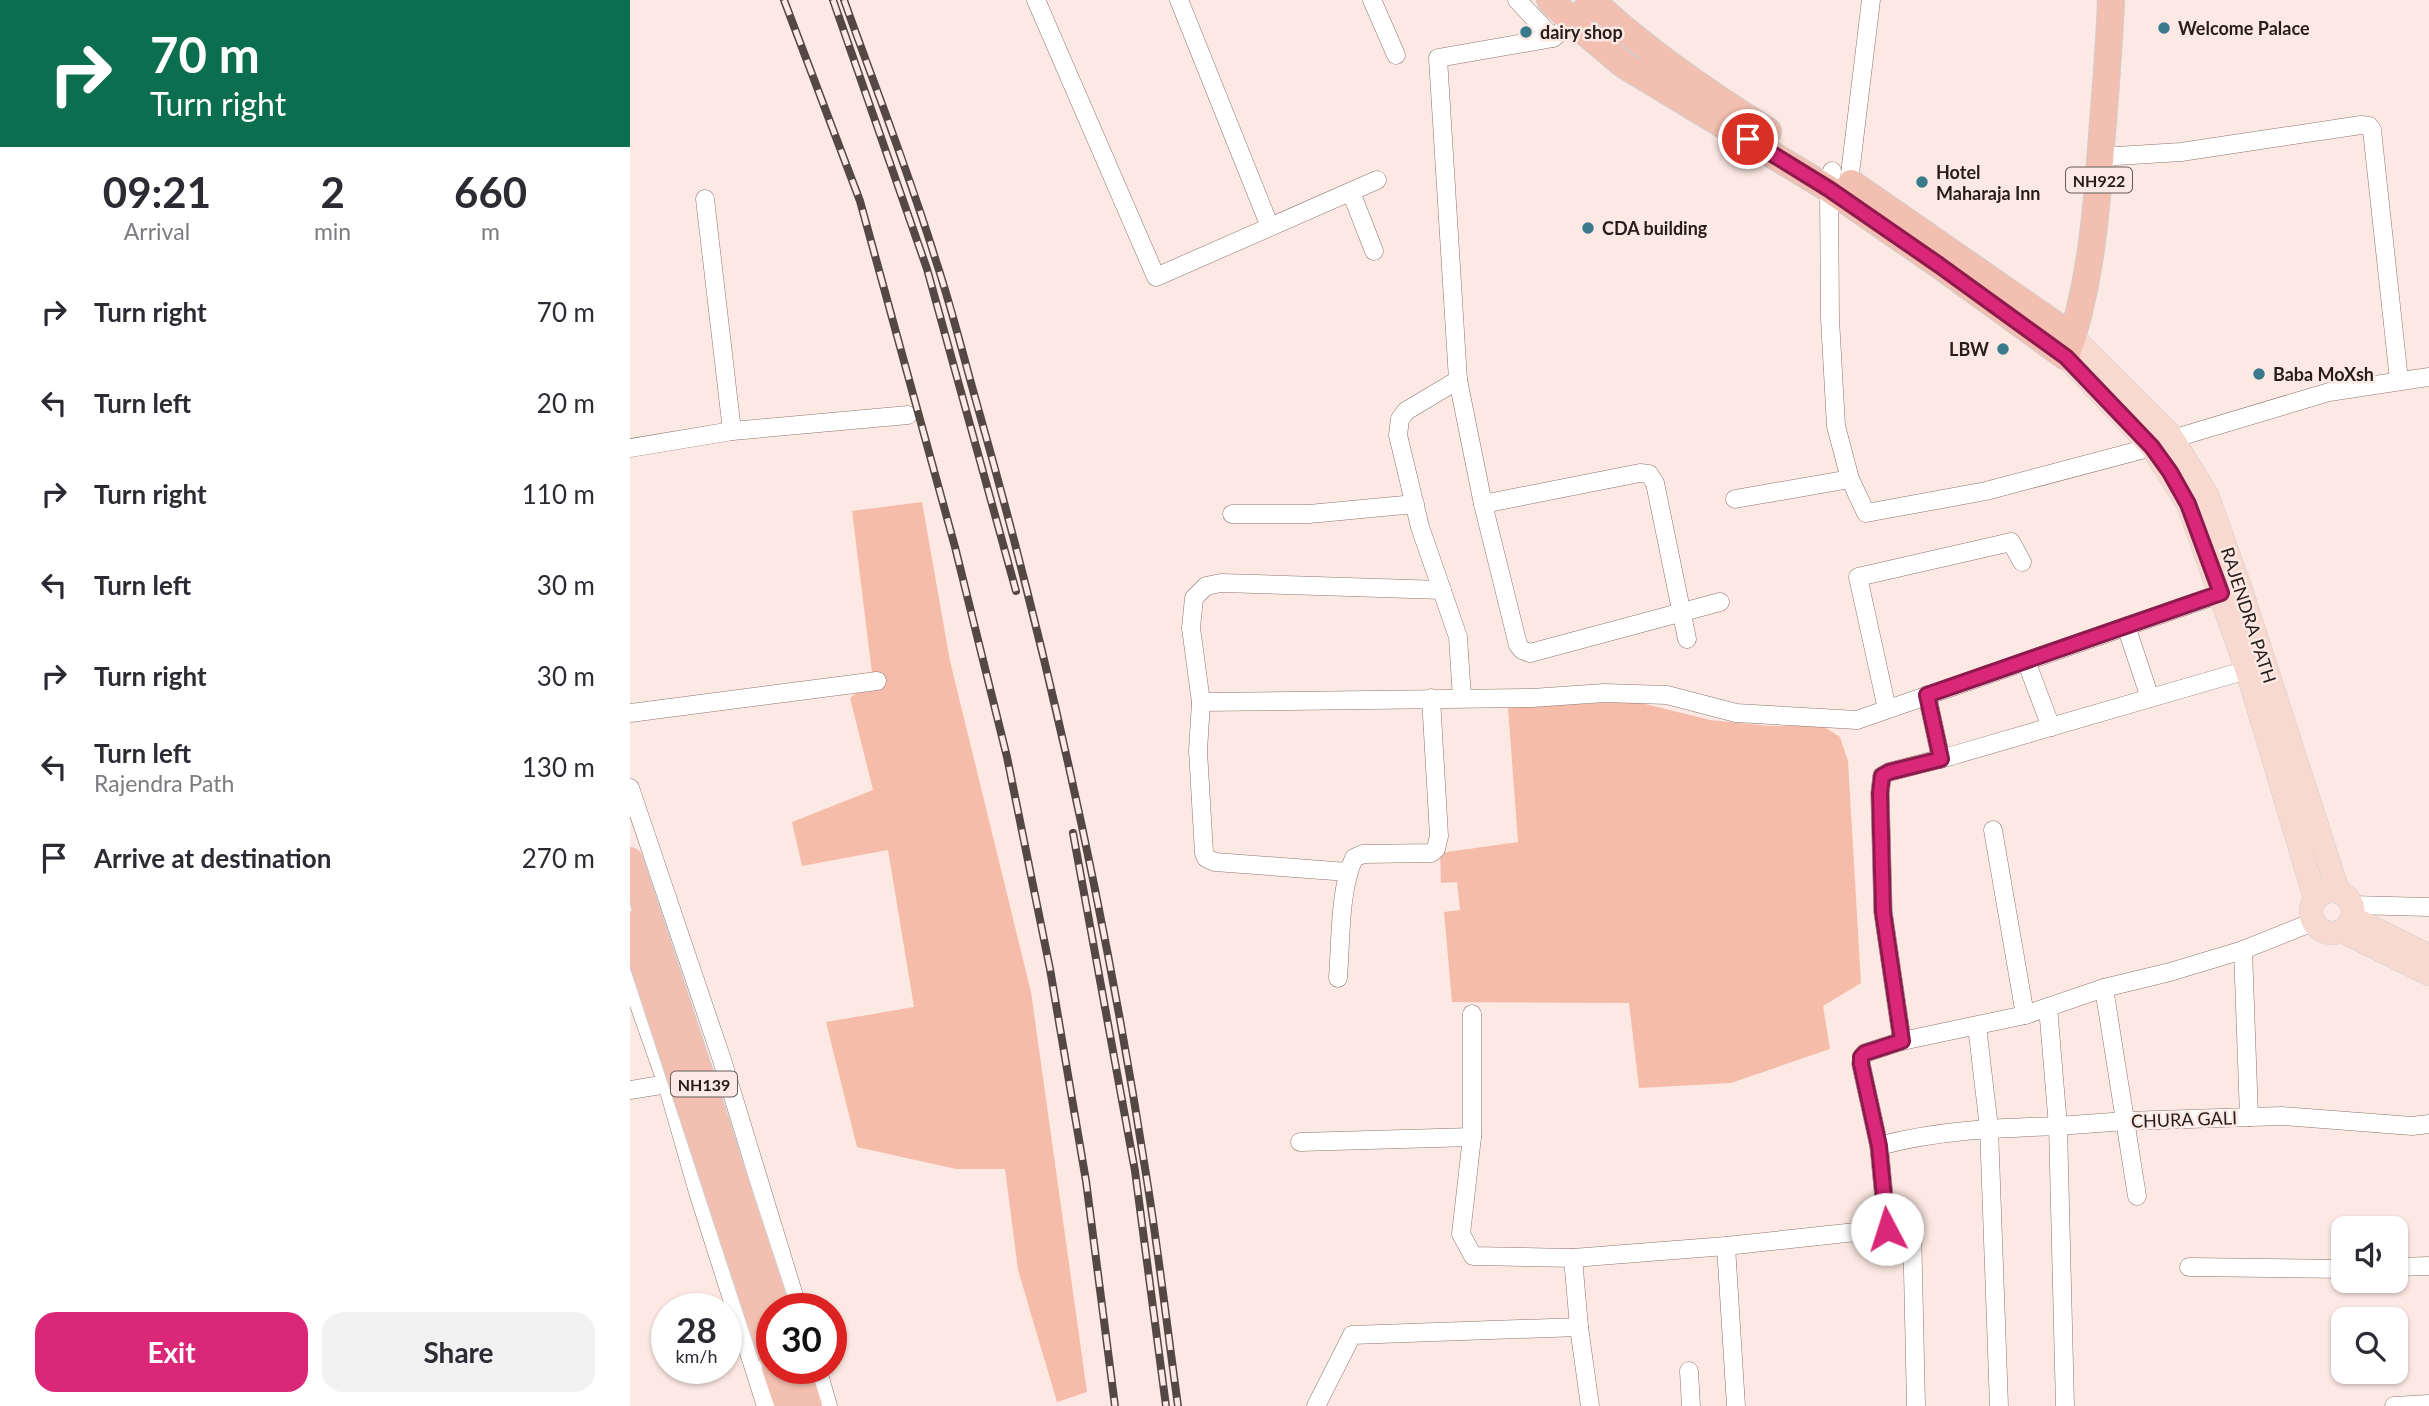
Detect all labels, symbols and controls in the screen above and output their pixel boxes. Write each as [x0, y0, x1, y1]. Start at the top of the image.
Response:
place label: Welcome Palace [2178, 17, 2310, 39]
marker: Welcome Palace [2156, 20, 2172, 36]
place label: dairy shop [1540, 21, 1623, 43]
marker: dairy shop [1518, 24, 1534, 40]
text: 70 m [150, 25, 260, 83]
icon: right [35, 28, 126, 119]
text: Turn right [150, 84, 286, 123]
pin [1718, 109, 1778, 169]
icon: arrive [1729, 120, 1767, 158]
place label: Hotel Maharaja Inn [1936, 161, 2041, 204]
text: 09:21 [103, 167, 211, 217]
text: 2 [320, 167, 345, 217]
text: 660 [454, 167, 527, 217]
road number: NH922 [2066, 168, 2132, 192]
marker: Hotel Maharaja Inn [1914, 174, 1930, 190]
text: Arrival [124, 217, 190, 245]
text: min [314, 217, 351, 245]
text: m [481, 217, 500, 245]
place label: CDA building [1602, 217, 1708, 239]
marker: CDA building [1580, 220, 1596, 236]
icon: right [35, 293, 73, 331]
text: Turn right [94, 296, 207, 328]
text: 70 m [537, 296, 595, 328]
place label: LBW [1949, 338, 1989, 360]
marker: LBW [1995, 341, 2011, 357]
place label: Baba MoXsh [2273, 363, 2374, 385]
marker: Baba MoXsh [2251, 366, 2267, 382]
icon: left [35, 384, 73, 422]
text: Turn left [94, 387, 191, 419]
text: 20 m [537, 387, 595, 419]
icon: right [35, 475, 73, 513]
text: Turn right [94, 478, 207, 510]
text: 110 m [522, 478, 595, 510]
street label: RAJENDRA PATH [2217, 544, 2281, 686]
icon: left [35, 566, 73, 604]
text: Turn left [94, 569, 191, 601]
text: 30 m [537, 569, 595, 601]
icon: right [35, 657, 73, 695]
text: Turn right [94, 660, 207, 692]
text: 30 m [537, 660, 595, 692]
text: Turn left [94, 737, 191, 769]
icon: left [35, 748, 73, 786]
text: 130 m [522, 751, 595, 783]
text: Rajendra Path [94, 769, 234, 797]
icon: arrive [35, 839, 73, 877]
text: Arrive at destination [94, 842, 331, 874]
text: 270 m [522, 842, 595, 874]
road number: NH139 [671, 1072, 737, 1096]
street label: CHURA GALI [2131, 1106, 2237, 1132]
position arrow [1850, 1192, 1924, 1266]
map controls [2331, 1216, 2408, 1384]
button: sound [2331, 1216, 2408, 1293]
speed limit sign: 30 [756, 1293, 847, 1384]
button: search [2331, 1307, 2408, 1384]
text: 28 [676, 1308, 717, 1350]
button: Exit [35, 1312, 308, 1392]
button: Share [322, 1312, 595, 1392]
text: km/h [675, 1345, 718, 1367]

